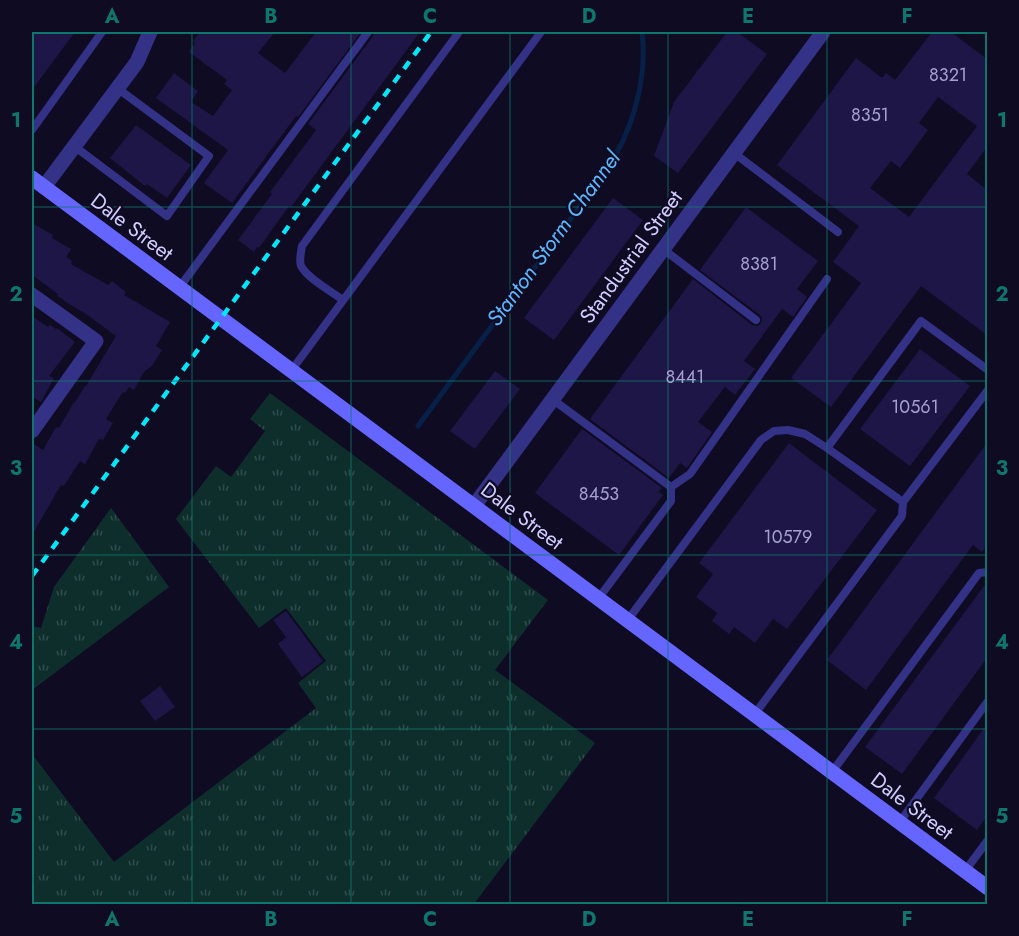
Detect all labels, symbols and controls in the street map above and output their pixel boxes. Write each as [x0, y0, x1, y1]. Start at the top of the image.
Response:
text: A [104, 2, 120, 31]
text: B [264, 2, 278, 31]
text: C [423, 2, 437, 31]
text: D [582, 2, 596, 31]
text: E [742, 2, 754, 31]
text: F [901, 2, 913, 31]
house number: 8321 [929, 62, 967, 88]
house number: 8351 [851, 102, 889, 128]
text: 1 [11, 106, 21, 135]
text: 1 [997, 106, 1007, 135]
water label: Stanton Storm Channel [478, 143, 628, 332]
street label: Standustrial Street [572, 184, 690, 330]
street label: Dale Street [84, 186, 180, 268]
house number: 8381 [740, 251, 778, 277]
text: 2 [9, 280, 23, 309]
text: 2 [995, 280, 1009, 309]
house number: 8441 [666, 364, 704, 390]
house number: 10561 [891, 394, 939, 420]
text: 3 [10, 454, 22, 483]
text: 3 [996, 454, 1008, 483]
street label: Dale Street [474, 475, 570, 557]
house number: 8453 [579, 481, 619, 507]
house number: 10579 [764, 524, 812, 550]
text: 4 [9, 628, 23, 657]
text: 4 [995, 628, 1009, 657]
street label: Dale Street [864, 765, 960, 847]
text: 5 [10, 802, 23, 831]
text: 5 [996, 802, 1009, 831]
text: A [104, 905, 120, 934]
text: B [264, 905, 278, 934]
text: C [423, 905, 437, 934]
text: D [582, 905, 596, 934]
text: E [742, 905, 754, 934]
text: F [901, 905, 913, 934]

